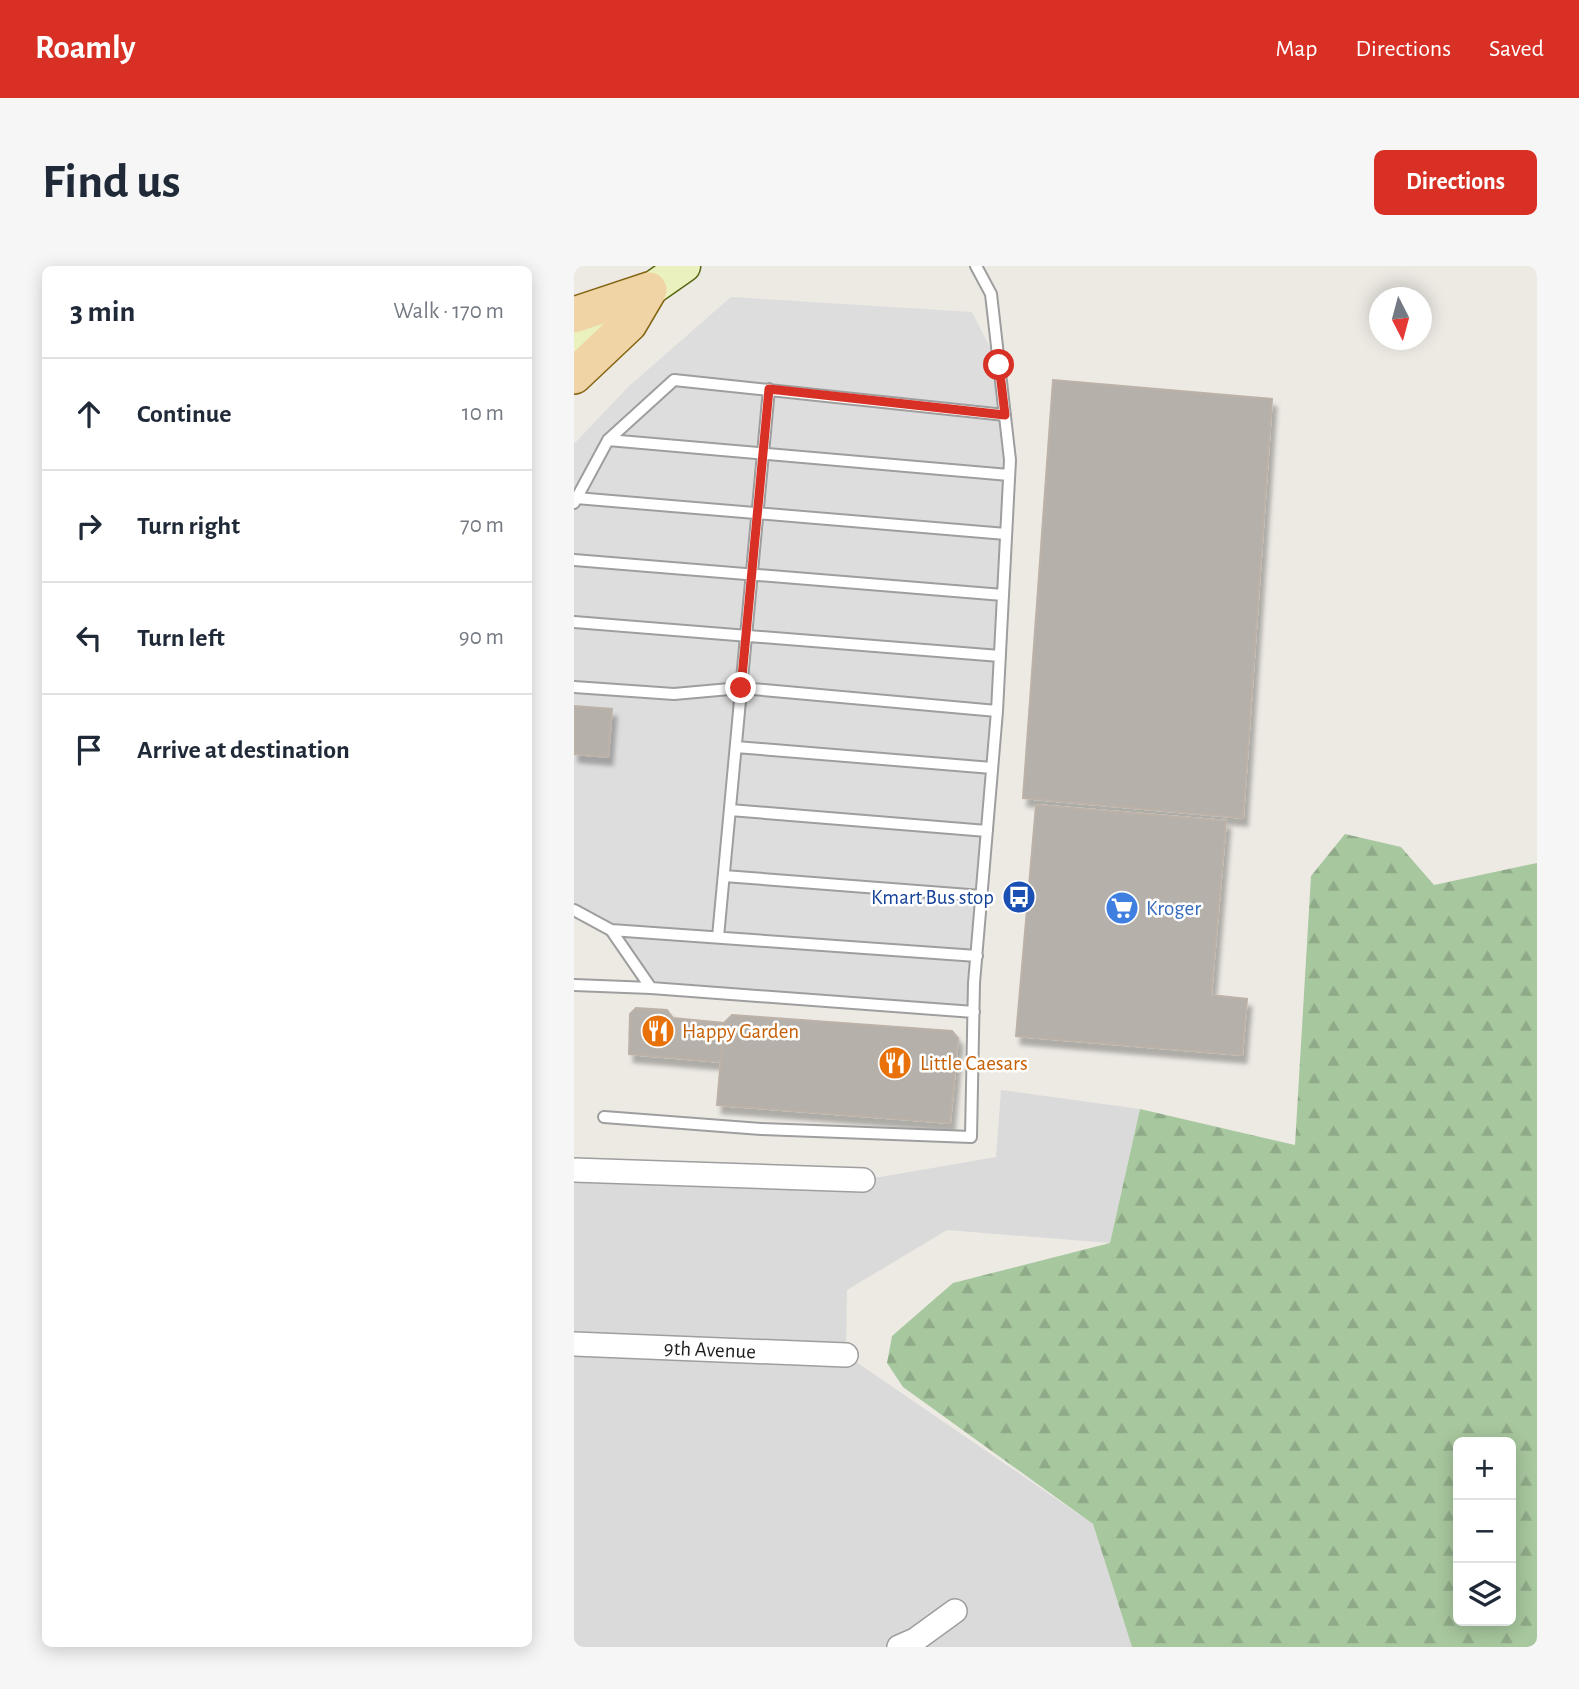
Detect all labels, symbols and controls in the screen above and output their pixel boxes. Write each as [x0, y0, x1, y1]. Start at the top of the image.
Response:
text: Roamly [35, 32, 135, 65]
text: Map [1275, 37, 1317, 61]
text: Directions [1355, 37, 1451, 61]
text: Saved [1489, 37, 1544, 61]
button: Directions [1374, 150, 1537, 215]
text: Find us [42, 158, 181, 207]
north arrow [1369, 287, 1432, 350]
text: 3 min [70, 297, 135, 327]
text: Walk · 170 m [393, 300, 504, 323]
route start [983, 349, 1014, 380]
icon: ahead [70, 395, 108, 433]
text: Continue [137, 401, 232, 427]
text: 10 m [462, 402, 504, 425]
icon: right [70, 507, 108, 545]
text: Turn right [137, 513, 240, 539]
text: 70 m [460, 514, 504, 537]
icon: left [70, 619, 108, 657]
text: Turn left [137, 625, 225, 651]
text: 90 m [459, 626, 504, 649]
route end [725, 672, 756, 703]
icon: arrive [70, 731, 108, 769]
text: Arrive at destination [137, 737, 350, 763]
bus stop icon: Kmart Bus stop [1000, 878, 1038, 916]
place label: Kmart Bus stop [871, 887, 994, 908]
supermarket icon: Kroger [1103, 889, 1141, 927]
place label: Kroger [1146, 898, 1201, 919]
restaurant icon: Happy Garden [639, 1012, 677, 1050]
place label: Happy Garden [682, 1021, 799, 1042]
restaurant icon: Little Caesars [876, 1044, 914, 1082]
place label: Little Caesars [920, 1053, 1028, 1074]
street label: 9th Avenue [663, 1338, 756, 1362]
map controls [1453, 1437, 1516, 1626]
button: + [1453, 1437, 1516, 1500]
button: − [1453, 1500, 1516, 1563]
button: layers [1453, 1563, 1516, 1626]

